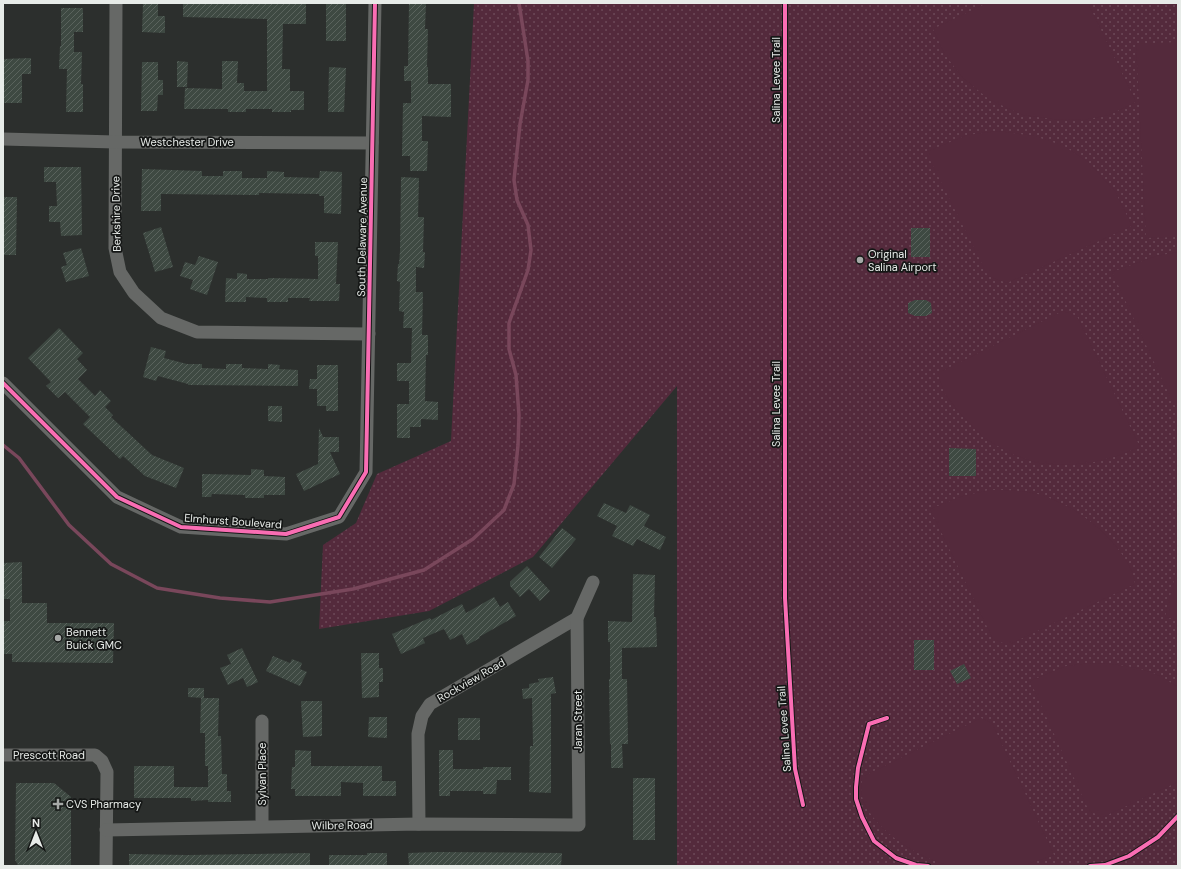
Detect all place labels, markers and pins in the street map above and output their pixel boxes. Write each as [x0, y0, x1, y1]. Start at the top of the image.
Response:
place label: Original Salina Airport [868, 247, 937, 274]
marker: Original Salina Airport [855, 255, 865, 265]
place label: Bennett Buick GMC [66, 625, 122, 652]
marker: Bennett Buick GMC [53, 633, 63, 643]
place label: CVS Pharmacy [66, 797, 141, 811]
marker: CVS Pharmacy [53, 799, 63, 809]

